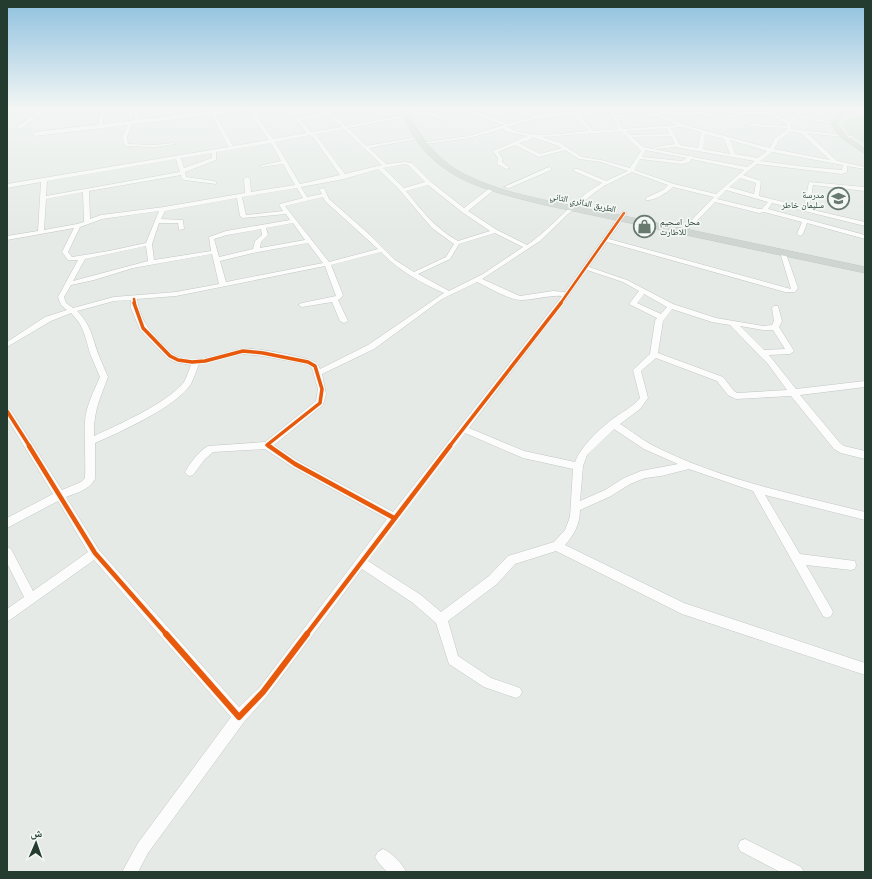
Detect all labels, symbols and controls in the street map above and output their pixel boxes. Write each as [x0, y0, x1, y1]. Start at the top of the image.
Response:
school or university icon: مدرسة سليمان خاطر [826, 186, 852, 212]
place label: مدرسة سليمان خاطر [780, 188, 824, 211]
street label: الطريق الدائري الثاني [548, 189, 617, 217]
shop icon: محل اسحيم للاطارت [632, 213, 658, 239]
place label: محل اسحيم للاطارت [660, 215, 700, 238]
north arrow [16, 823, 56, 863]
text: ش [30, 825, 43, 841]

